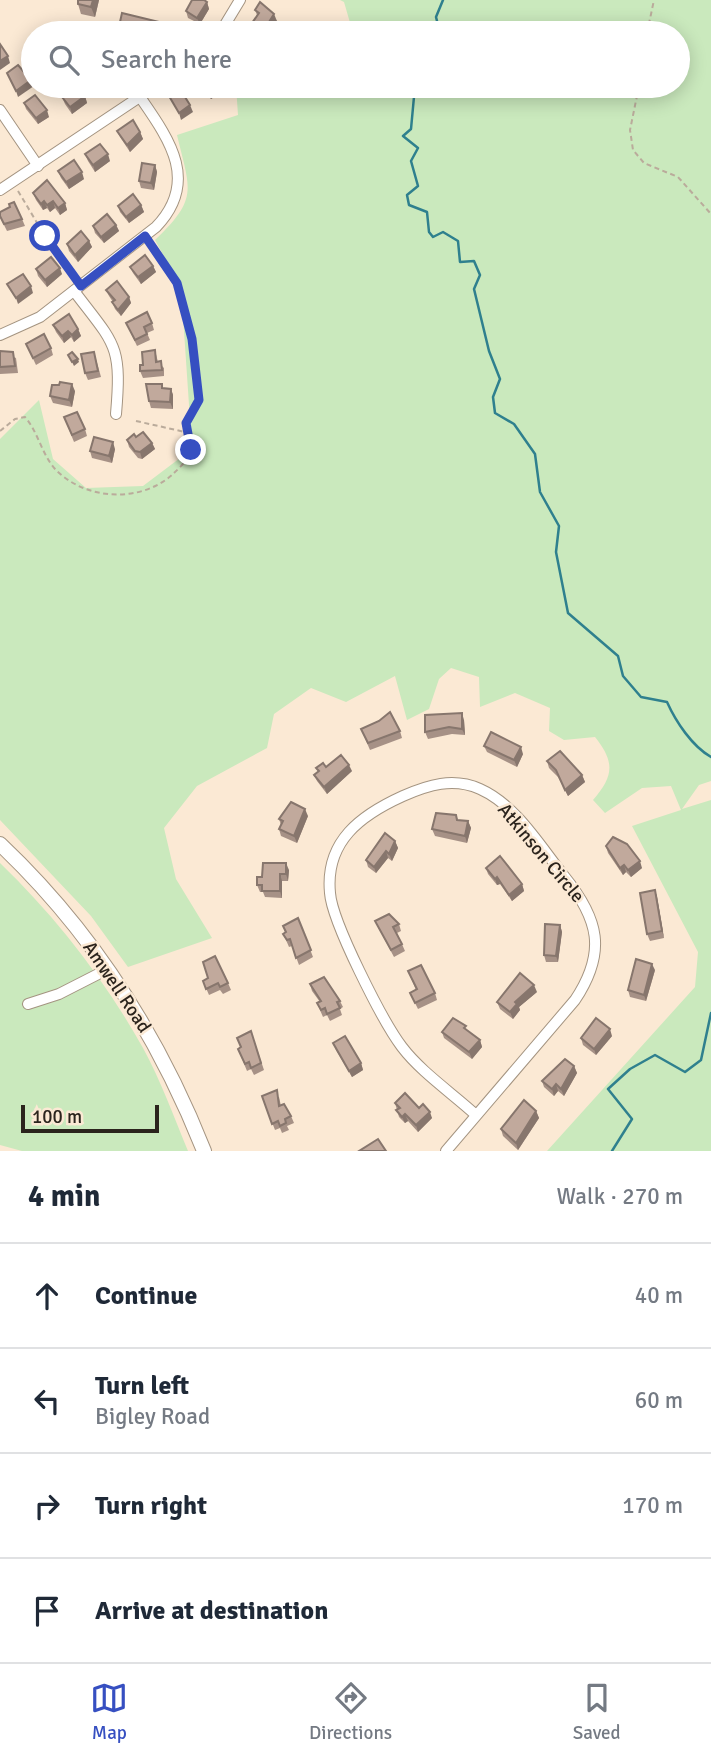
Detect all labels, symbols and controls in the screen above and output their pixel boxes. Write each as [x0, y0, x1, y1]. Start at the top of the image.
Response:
search box [21, 21, 690, 98]
icon: search [45, 41, 83, 79]
text: Search here [101, 44, 232, 76]
route start [29, 220, 60, 251]
route end [175, 434, 206, 465]
street label: Atkinson Circle [492, 798, 590, 908]
street label: Amwell Road [78, 937, 156, 1037]
scale bar [21, 1102, 159, 1134]
text: 100 m [32, 1105, 82, 1129]
text: 4 min [28, 1178, 100, 1215]
text: Walk · 270 m [557, 1182, 683, 1211]
icon: ahead [28, 1277, 66, 1315]
text: Continue [95, 1280, 197, 1312]
text: 40 m [635, 1281, 683, 1310]
text: Turn left [95, 1370, 189, 1402]
icon: left [28, 1382, 66, 1420]
text: 60 m [635, 1386, 683, 1415]
text: Bigley Road [95, 1402, 210, 1431]
icon: right [28, 1487, 66, 1525]
text: Turn right [95, 1490, 207, 1522]
text: 170 m [622, 1491, 683, 1520]
icon: arrive [28, 1592, 66, 1630]
text: Arrive at destination [95, 1595, 328, 1627]
tab: Map [90, 1679, 128, 1745]
tab: Directions [309, 1679, 392, 1745]
tab: Saved [573, 1679, 621, 1745]

